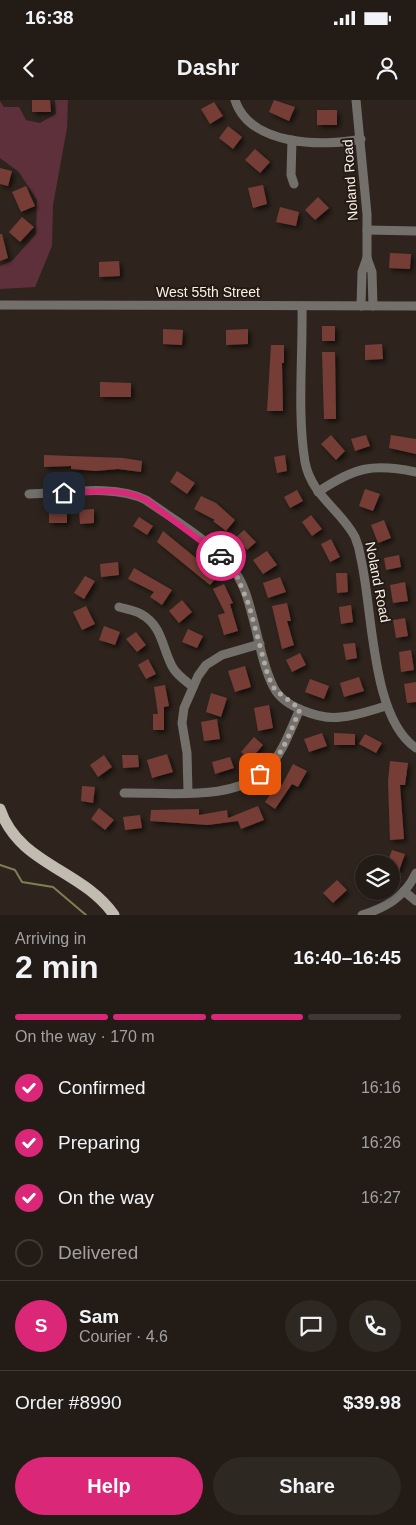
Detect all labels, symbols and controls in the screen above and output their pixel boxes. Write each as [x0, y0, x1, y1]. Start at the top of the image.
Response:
text: 16:38 [25, 7, 74, 28]
icon: back [15, 54, 43, 82]
icon: person [373, 54, 401, 82]
text: Dashr [177, 55, 239, 80]
street label: Noland Road [339, 139, 361, 221]
street label: West 55th Street [156, 284, 260, 300]
pin [43, 472, 85, 514]
icon: home [50, 479, 78, 507]
courier [196, 531, 246, 581]
street label: Noland Road [362, 540, 394, 624]
icon: car [207, 542, 235, 570]
pin [239, 753, 281, 795]
icon: bag [246, 760, 274, 788]
map controls [355, 855, 400, 900]
button: layers [355, 855, 400, 900]
text: Arriving in [15, 930, 86, 947]
text: 16:40–16:45 [293, 947, 401, 968]
text: 2 min [15, 949, 99, 985]
text: On the way · 170 m [15, 1028, 155, 1045]
icon: check [15, 1074, 43, 1102]
text: Confirmed [58, 1077, 146, 1098]
text: 16:16 [361, 1079, 401, 1096]
icon: check [15, 1129, 43, 1157]
text: Preparing [58, 1132, 140, 1153]
text: 16:26 [361, 1134, 401, 1151]
icon: check [15, 1184, 43, 1212]
text: On the way [58, 1187, 154, 1208]
text: 16:27 [361, 1189, 401, 1206]
text: Delivered [58, 1242, 138, 1263]
button: chat [285, 1300, 337, 1352]
button: phone [349, 1300, 401, 1352]
text: Sam [79, 1306, 119, 1327]
text: S [35, 1315, 47, 1336]
text: Courier · 4.6 [79, 1328, 168, 1345]
text: Order #8990 [15, 1392, 122, 1413]
text: $39.98 [343, 1392, 401, 1413]
button: Help [15, 1457, 203, 1515]
button: Share [213, 1457, 401, 1515]

